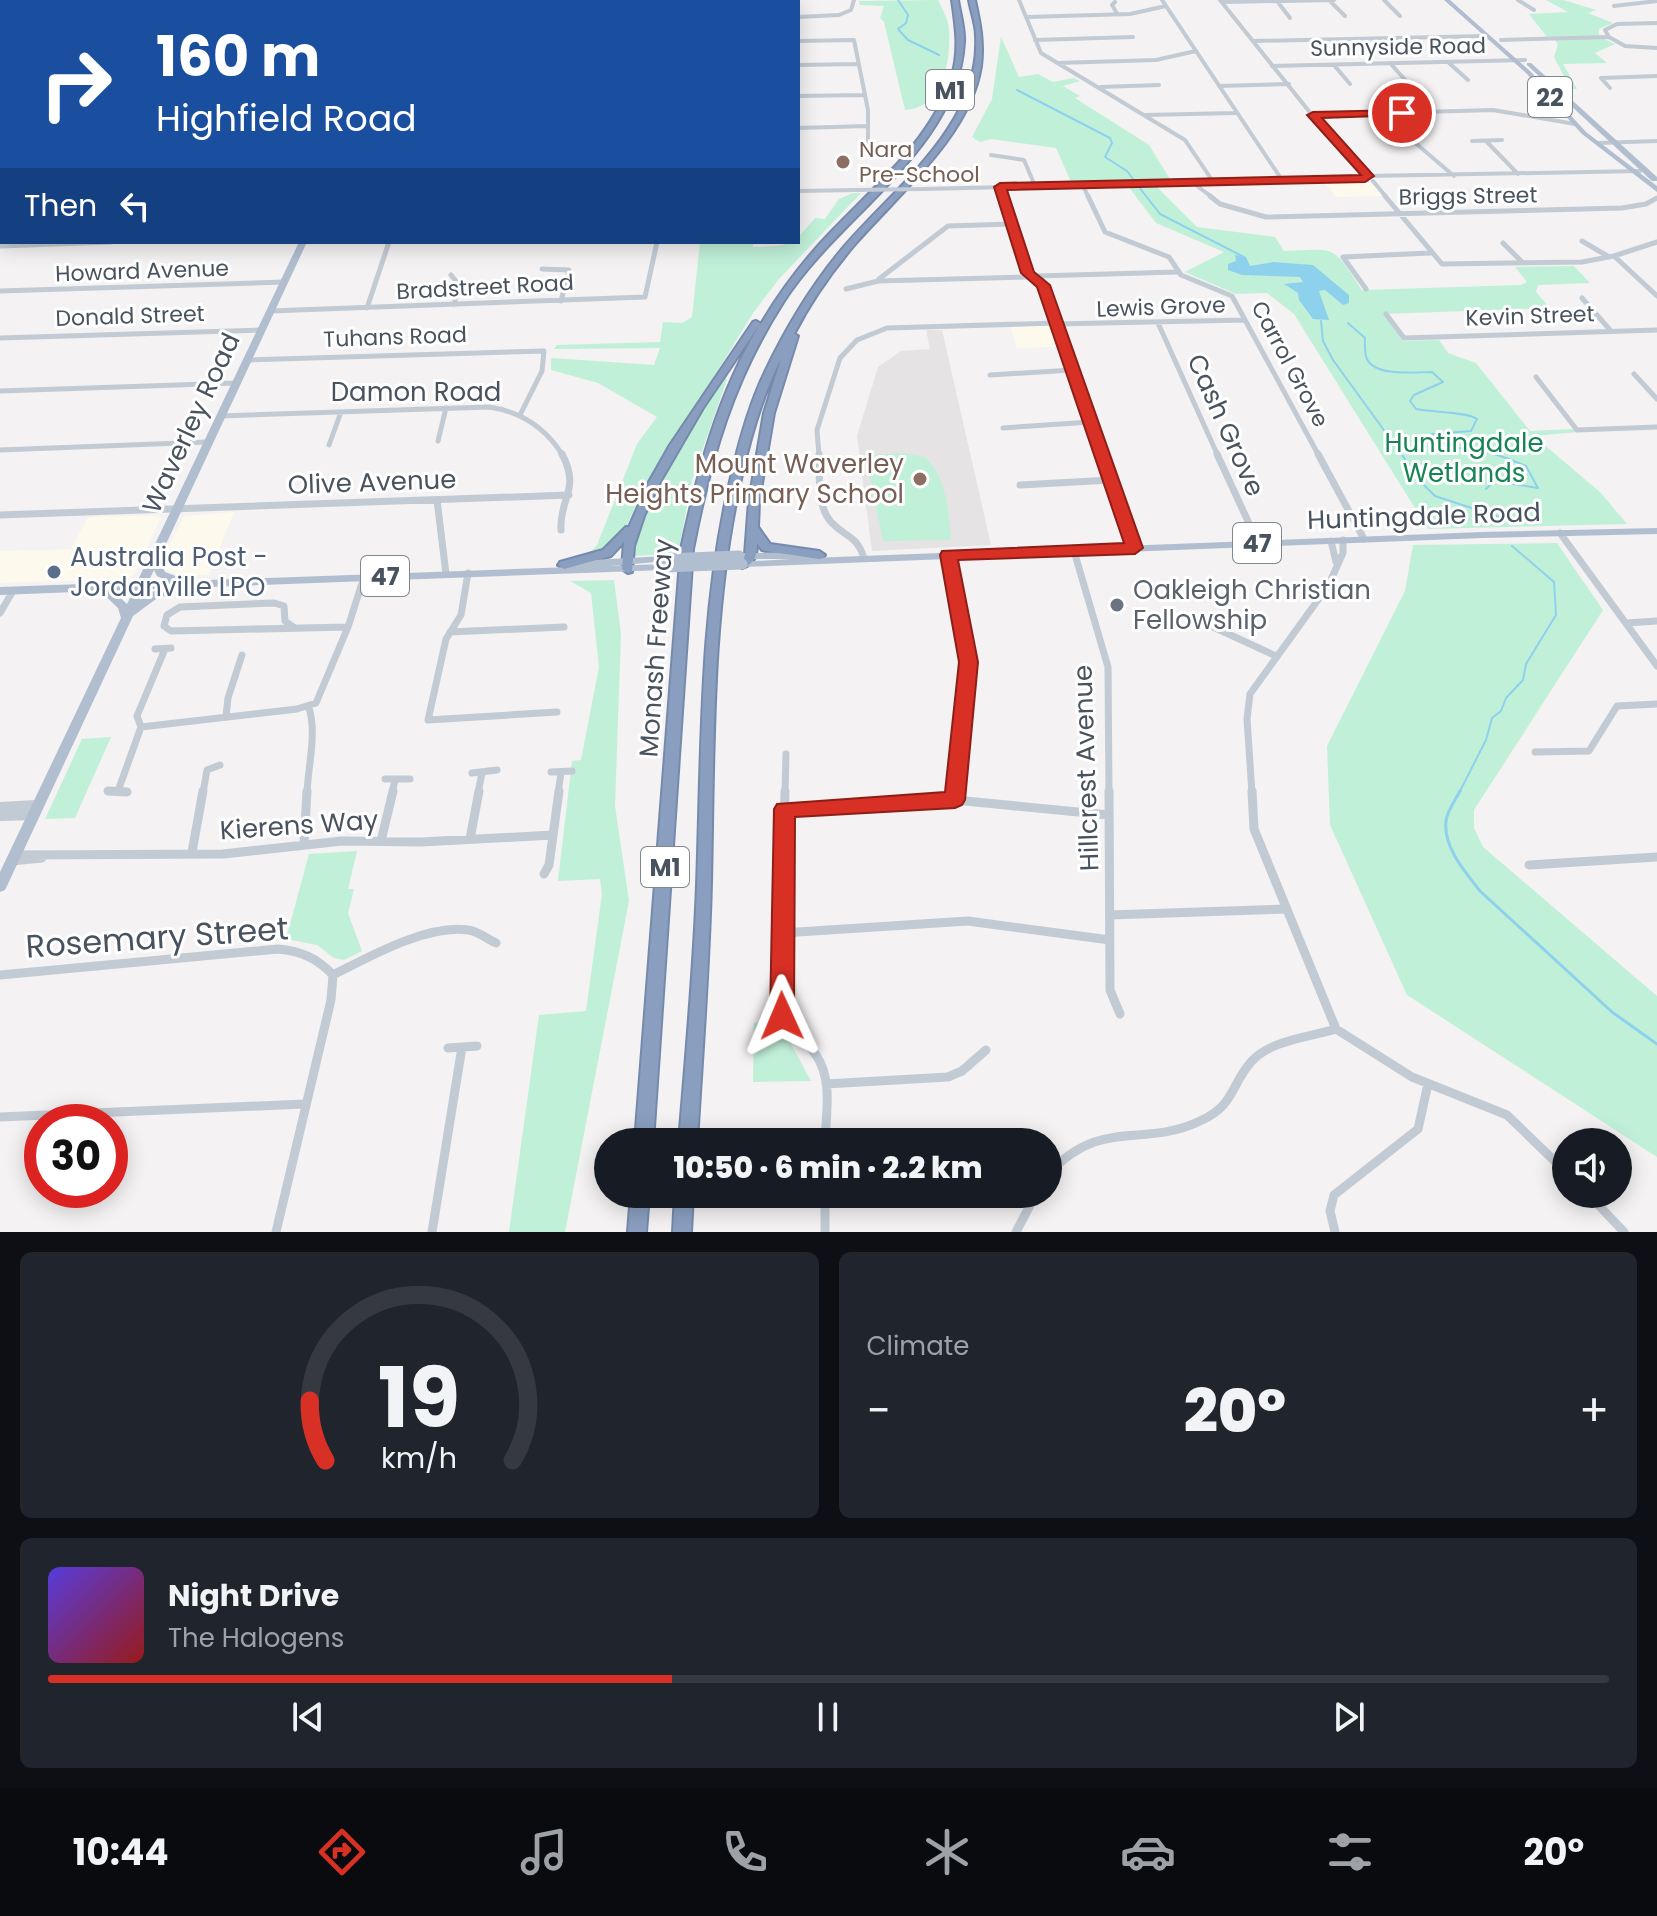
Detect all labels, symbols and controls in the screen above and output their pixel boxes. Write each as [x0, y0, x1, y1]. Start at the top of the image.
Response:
text: 160 m [156, 17, 320, 96]
street label: Sunnyside Road [1310, 30, 1486, 64]
icon: right [24, 32, 128, 136]
road number: M1 [926, 70, 974, 110]
road number: 22 [1528, 77, 1572, 117]
pin [1368, 79, 1436, 147]
icon: arrive [1380, 91, 1424, 135]
text: Highfield Road [156, 93, 417, 144]
place label: Nara Pre-School [859, 134, 980, 190]
marker: Nara Pre-School [834, 153, 852, 171]
street label: Briggs Street [1398, 179, 1538, 213]
text: Then [24, 184, 97, 227]
icon: left [113, 184, 157, 228]
street label: Howard Avenue [55, 252, 229, 290]
street label: Bradstreet Road [396, 267, 574, 307]
street label: Lewis Grove [1096, 289, 1226, 325]
street label: Carrol Grove [1244, 295, 1336, 433]
street label: Donald Street [55, 298, 205, 334]
street label: Kevin Street [1465, 298, 1595, 334]
street label: Tuhans Road [323, 319, 467, 355]
street label: Waverley Road [133, 327, 249, 519]
street label: Cash Grove [1179, 348, 1273, 502]
street label: Damon Road [331, 374, 501, 410]
park label: Huntingdale Wetlands [1384, 425, 1544, 491]
place label: Mount Waverley Heights Primary School [605, 446, 904, 512]
street label: Olive Avenue [287, 461, 457, 503]
marker: Mount Waverley Heights Primary School [911, 470, 929, 488]
street label: Huntingdale Road [1307, 494, 1541, 538]
road number: 47 [1233, 523, 1281, 563]
street label: Monash Freeway [630, 537, 682, 758]
place label: Australia Post - Jordanville LPO [70, 539, 268, 605]
road number: 47 [361, 556, 409, 596]
marker: Australia Post - Jordanville LPO [45, 563, 63, 581]
place label: Oakleigh Christian Fellowship [1133, 572, 1371, 638]
marker: Oakleigh Christian Fellowship [1108, 596, 1126, 614]
street label: Hillcrest Avenue [1064, 664, 1108, 872]
street label: Kierens Way [219, 801, 380, 848]
road number: M1 [641, 847, 689, 887]
street label: Rosemary Street [24, 905, 290, 969]
position arrow [740, 974, 824, 1058]
speed limit sign: 30 [24, 1104, 128, 1208]
map controls [1552, 1128, 1632, 1208]
button: sound [1552, 1128, 1632, 1208]
text: 10:50 · 6 min · 2.2 km [673, 1146, 983, 1189]
text: Climate [867, 1328, 969, 1364]
text: 19 [378, 1340, 460, 1456]
text: 20° [1184, 1369, 1286, 1453]
text: − [867, 1380, 891, 1441]
text: + [1579, 1380, 1609, 1441]
text: km/h [381, 1438, 457, 1478]
text: Night Drive [168, 1574, 339, 1617]
text: The Halogens [168, 1620, 344, 1656]
icon: previous [286, 1695, 330, 1739]
icon: pause [806, 1695, 850, 1739]
icon: next [1327, 1695, 1371, 1739]
icon: directions [314, 1824, 370, 1880]
icon: music [516, 1824, 572, 1880]
icon: phone [717, 1824, 773, 1880]
icon: climate [919, 1824, 975, 1880]
icon: car [1120, 1824, 1176, 1880]
icon: filters [1322, 1824, 1378, 1880]
text: 10:44 [73, 1827, 169, 1878]
text: 20° [1523, 1827, 1584, 1878]

